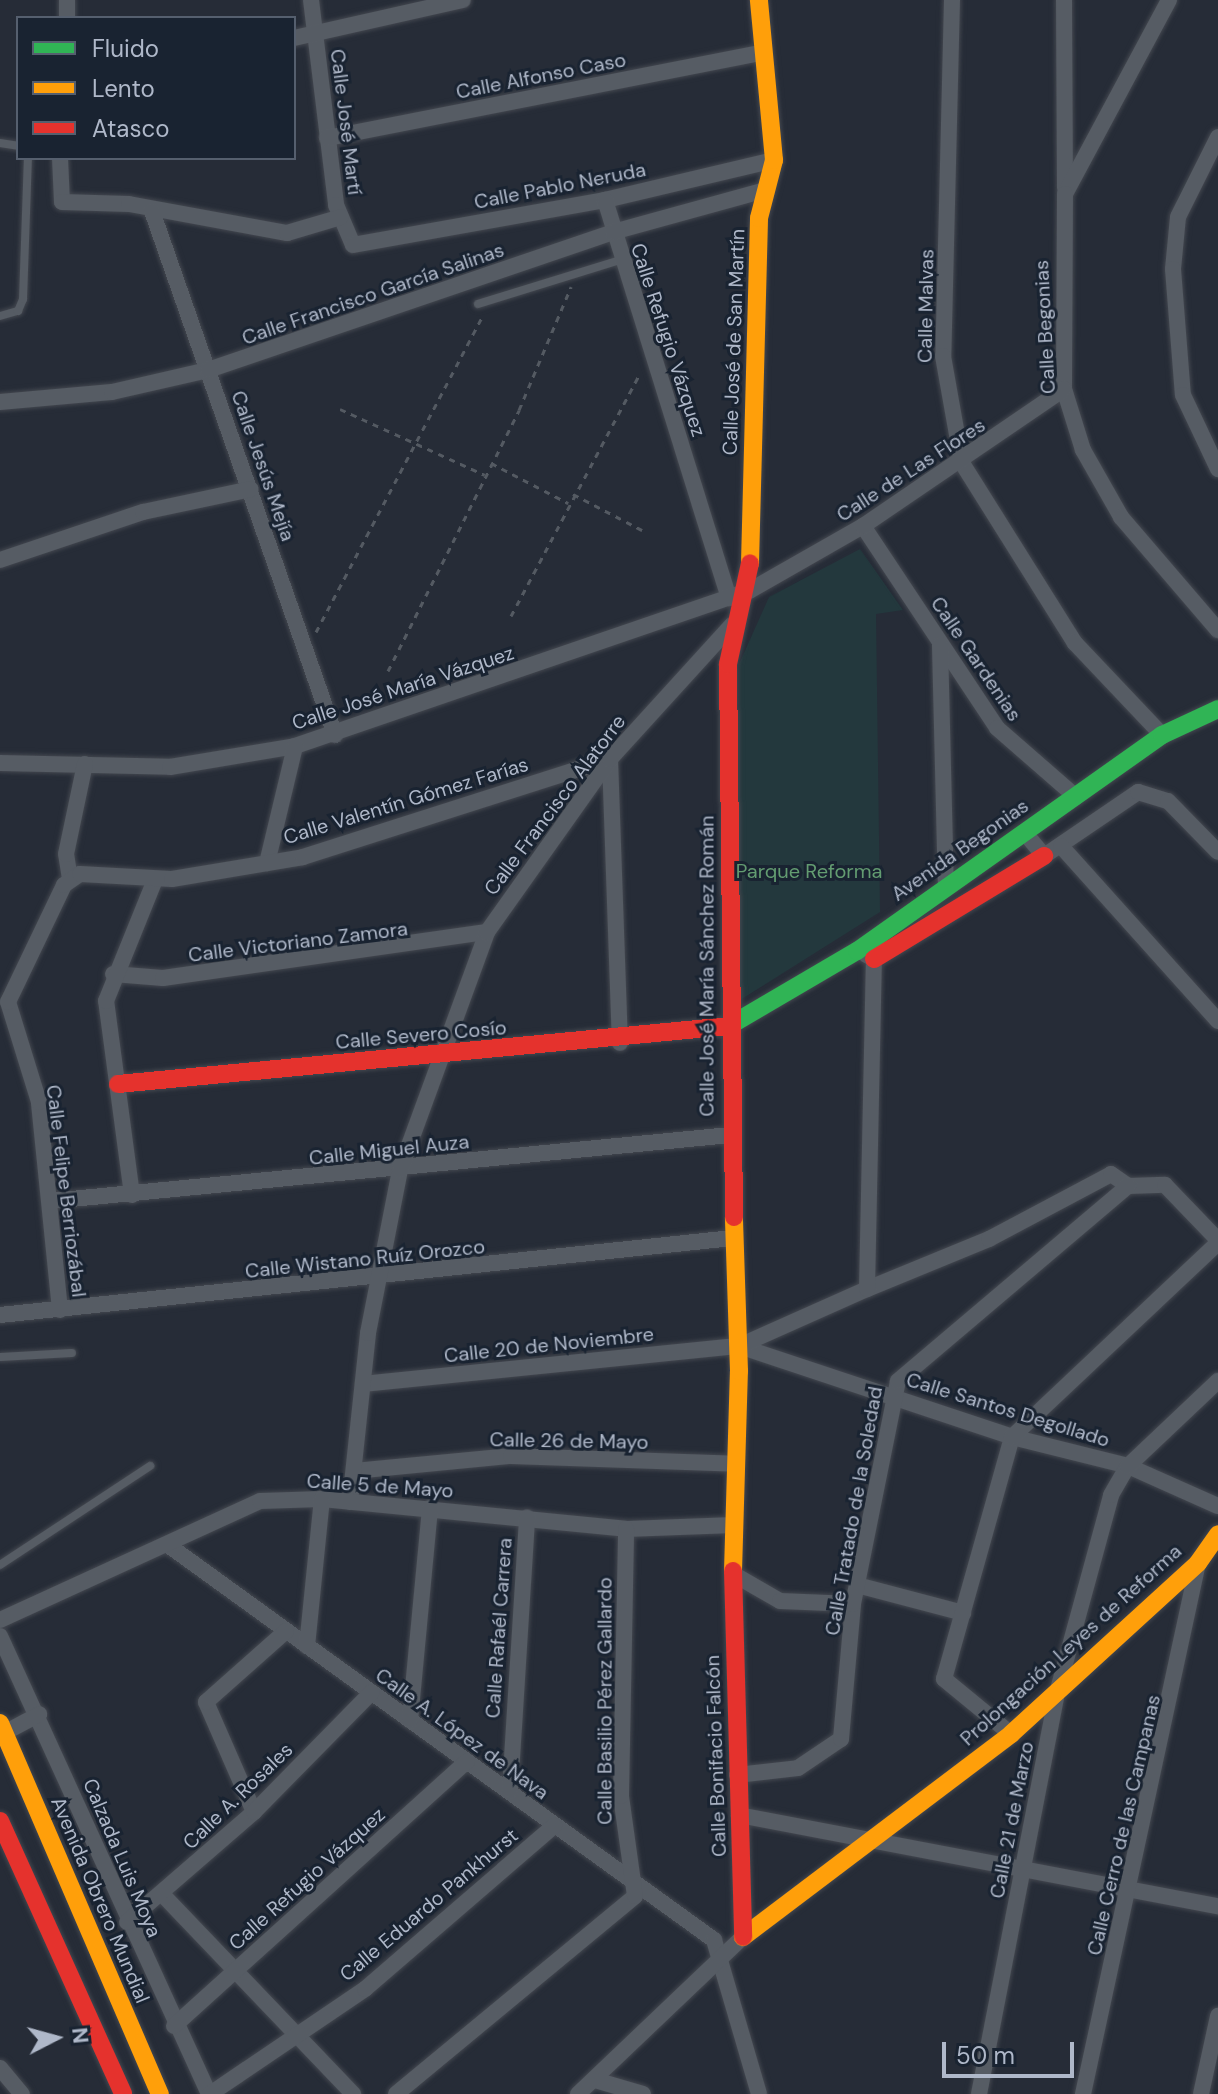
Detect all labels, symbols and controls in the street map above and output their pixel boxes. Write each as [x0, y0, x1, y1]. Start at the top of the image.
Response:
legend [16, 16, 296, 160]
text: Fluido [92, 33, 159, 64]
street label: Calle José Martí [325, 48, 367, 196]
street label: Calle Alfonso Caso [454, 48, 628, 104]
text: Lento [92, 73, 155, 104]
text: Atasco [92, 113, 169, 144]
street label: Calle Pablo Neruda [472, 158, 648, 214]
street label: Calle José de San Martín [718, 228, 750, 456]
street label: Calle Francisco García Salinas [239, 238, 507, 350]
street label: Calle Refugio Vázquez [625, 240, 711, 440]
street label: Calle Malvas [913, 249, 939, 363]
street label: Calle Begonias [1030, 259, 1060, 395]
street label: Calle Jesús Mejía [226, 388, 300, 544]
street label: Calle de Las Flores [832, 413, 990, 527]
street label: Calle Gardenias [926, 592, 1026, 726]
street label: Calle José María Vázquez [289, 641, 517, 735]
street label: Calle Francisco Alatorre [479, 710, 631, 900]
street label: Calle Valentín Gómez Farías [281, 752, 531, 850]
street label: Avenida Begonias [887, 794, 1033, 906]
street label: Calle José María Sánchez Román [695, 815, 719, 1117]
park label: Parque Reforma [736, 859, 882, 883]
street label: Calle Victoriano Zamora [187, 917, 409, 967]
street label: Calle Severo Cosío [335, 1016, 507, 1054]
street label: Calle Felipe Berriozábal [41, 1083, 91, 1299]
street label: Calle Miguel Auza [308, 1130, 470, 1170]
street label: Calle Wistano Ruíz Orozco [244, 1234, 486, 1284]
street label: Calle 20 de Noviembre [443, 1322, 655, 1368]
street label: Calle Santos Degollado [903, 1368, 1113, 1452]
street label: Calle Tratado de la Soledad [820, 1385, 888, 1637]
street label: Calle 26 de Mayo [489, 1428, 649, 1454]
street label: Calle 5 de Mayo [306, 1469, 454, 1503]
street label: Calle Rafaél Carrera [481, 1537, 517, 1719]
street label: Prolongación Leyes de Reforma [955, 1539, 1187, 1751]
street label: Calle Basilio Pérez Gallardo [593, 1577, 617, 1825]
street label: Calle Bonifacio Falcón [700, 1655, 732, 1857]
street label: Calle A. López de Nava [371, 1663, 553, 1805]
street label: Calle Cerro de las Campanas [1082, 1692, 1166, 1958]
street label: Calle A. Rosales [178, 1738, 298, 1854]
street label: Calle 21 de Marzo [985, 1740, 1039, 1900]
street label: Calzada Luis Moya [78, 1775, 166, 1941]
street label: Avenida Obrero Mundial [46, 1793, 154, 2007]
street label: Calle Refugio Vázquez [224, 1803, 390, 1955]
street label: Calle Eduardo Pankhurst [335, 1823, 523, 1987]
north arrow [16, 1998, 96, 2078]
text: N [65, 2026, 96, 2045]
scale bar [946, 2026, 1078, 2076]
text: 50 m [956, 2040, 1015, 2071]

